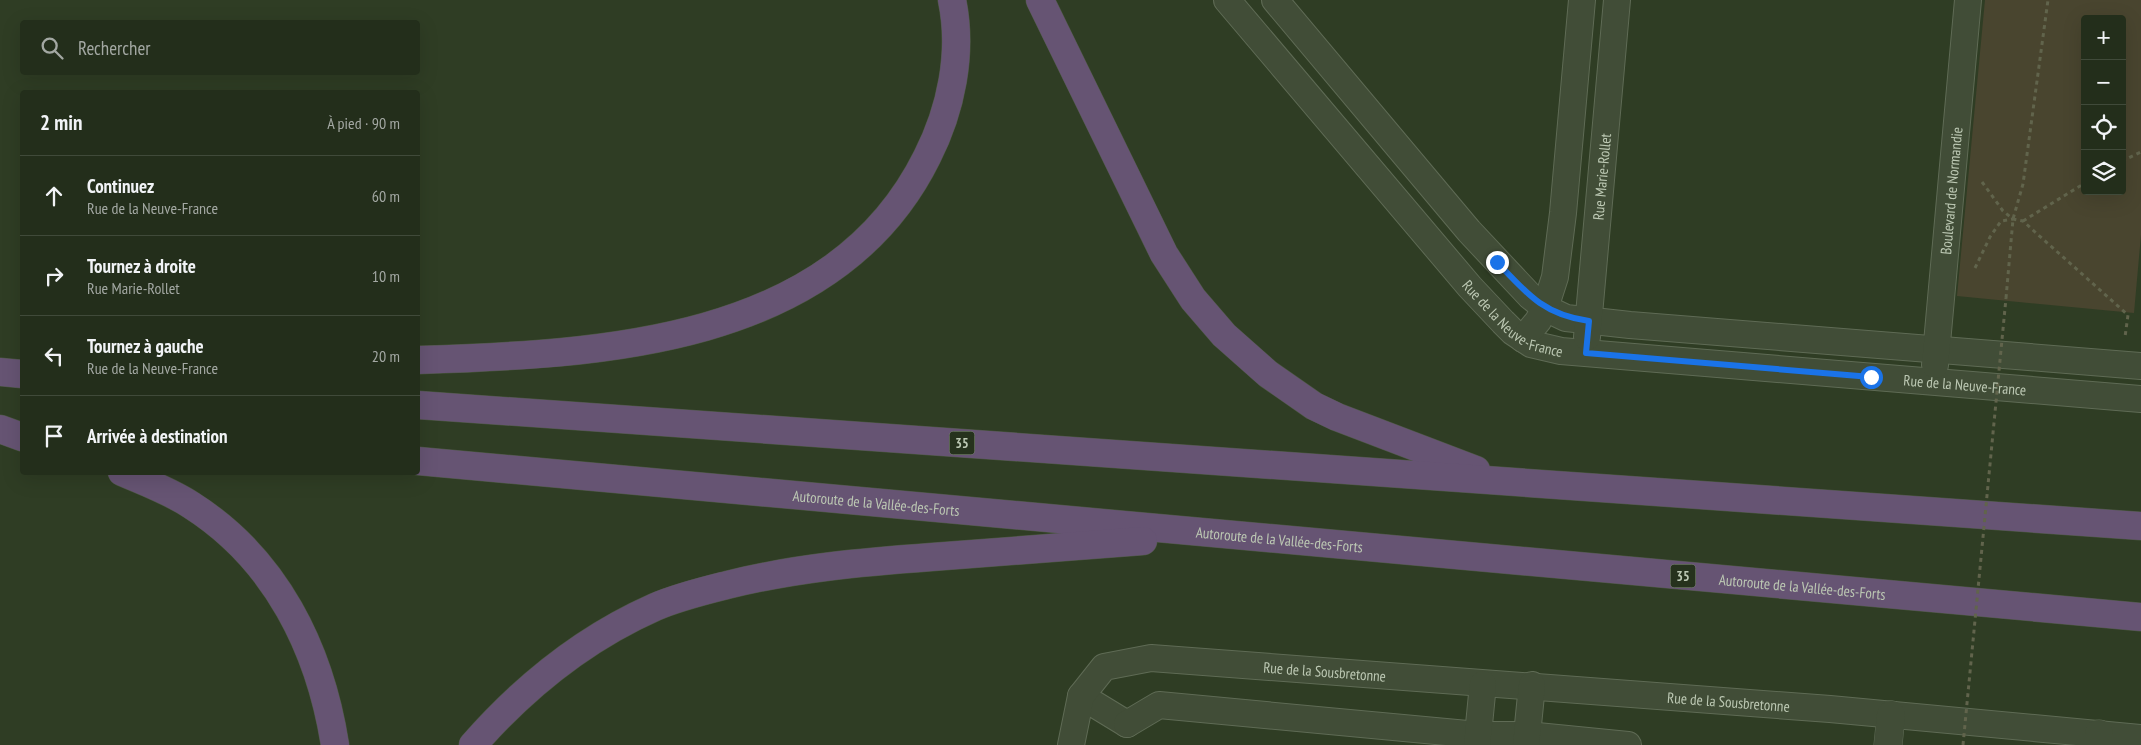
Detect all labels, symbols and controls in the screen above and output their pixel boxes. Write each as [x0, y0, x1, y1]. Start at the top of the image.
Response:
map controls [2081, 15, 2126, 195]
button: + [2081, 15, 2126, 60]
search box [20, 20, 420, 75]
icon: search [38, 34, 66, 62]
text: Rechercher [78, 36, 150, 60]
button: − [2081, 60, 2126, 105]
button: locate [2081, 105, 2126, 150]
text: 2 min [40, 109, 82, 136]
text: À pied · 90 m [327, 113, 400, 133]
street label: Boulevard de Normandie [1936, 126, 1966, 255]
street label: Rue Marie-Rollet [1588, 132, 1615, 221]
button: layers [2081, 150, 2126, 195]
text: Continuez [87, 174, 154, 198]
icon: ahead [40, 182, 68, 210]
text: 60 m [372, 186, 400, 206]
text: Rue de la Neuve-France [87, 198, 218, 218]
route end [1486, 251, 1509, 274]
text: Tournez à droite [87, 254, 196, 278]
icon: right [40, 262, 68, 290]
text: 10 m [372, 266, 400, 286]
street label: Rue de la Neuve-France [1458, 276, 1565, 361]
text: Rue Marie-Rollet [87, 278, 180, 298]
text: Tournez à gauche [87, 334, 204, 358]
icon: left [40, 342, 68, 370]
text: 20 m [372, 346, 400, 366]
text: Rue de la Neuve-France [87, 358, 218, 378]
route start [1860, 366, 1883, 389]
street label: Rue de la Neuve-France [1903, 370, 2027, 399]
icon: arrive [40, 422, 68, 450]
text: Arrivée à destination [87, 424, 228, 448]
road number: 35 [950, 432, 974, 454]
street label: Autoroute de la Vallée-des-Forts [792, 485, 960, 519]
street label: Autoroute de la Vallée-des-Forts [1195, 522, 1364, 556]
road number: 35 [1670, 564, 1696, 588]
street label: Autoroute de la Vallée-des-Forts [1718, 569, 1887, 603]
street label: Rue de la Sousbretonne [1263, 657, 1387, 685]
street label: Rue de la Sousbretonne [1666, 687, 1791, 715]

